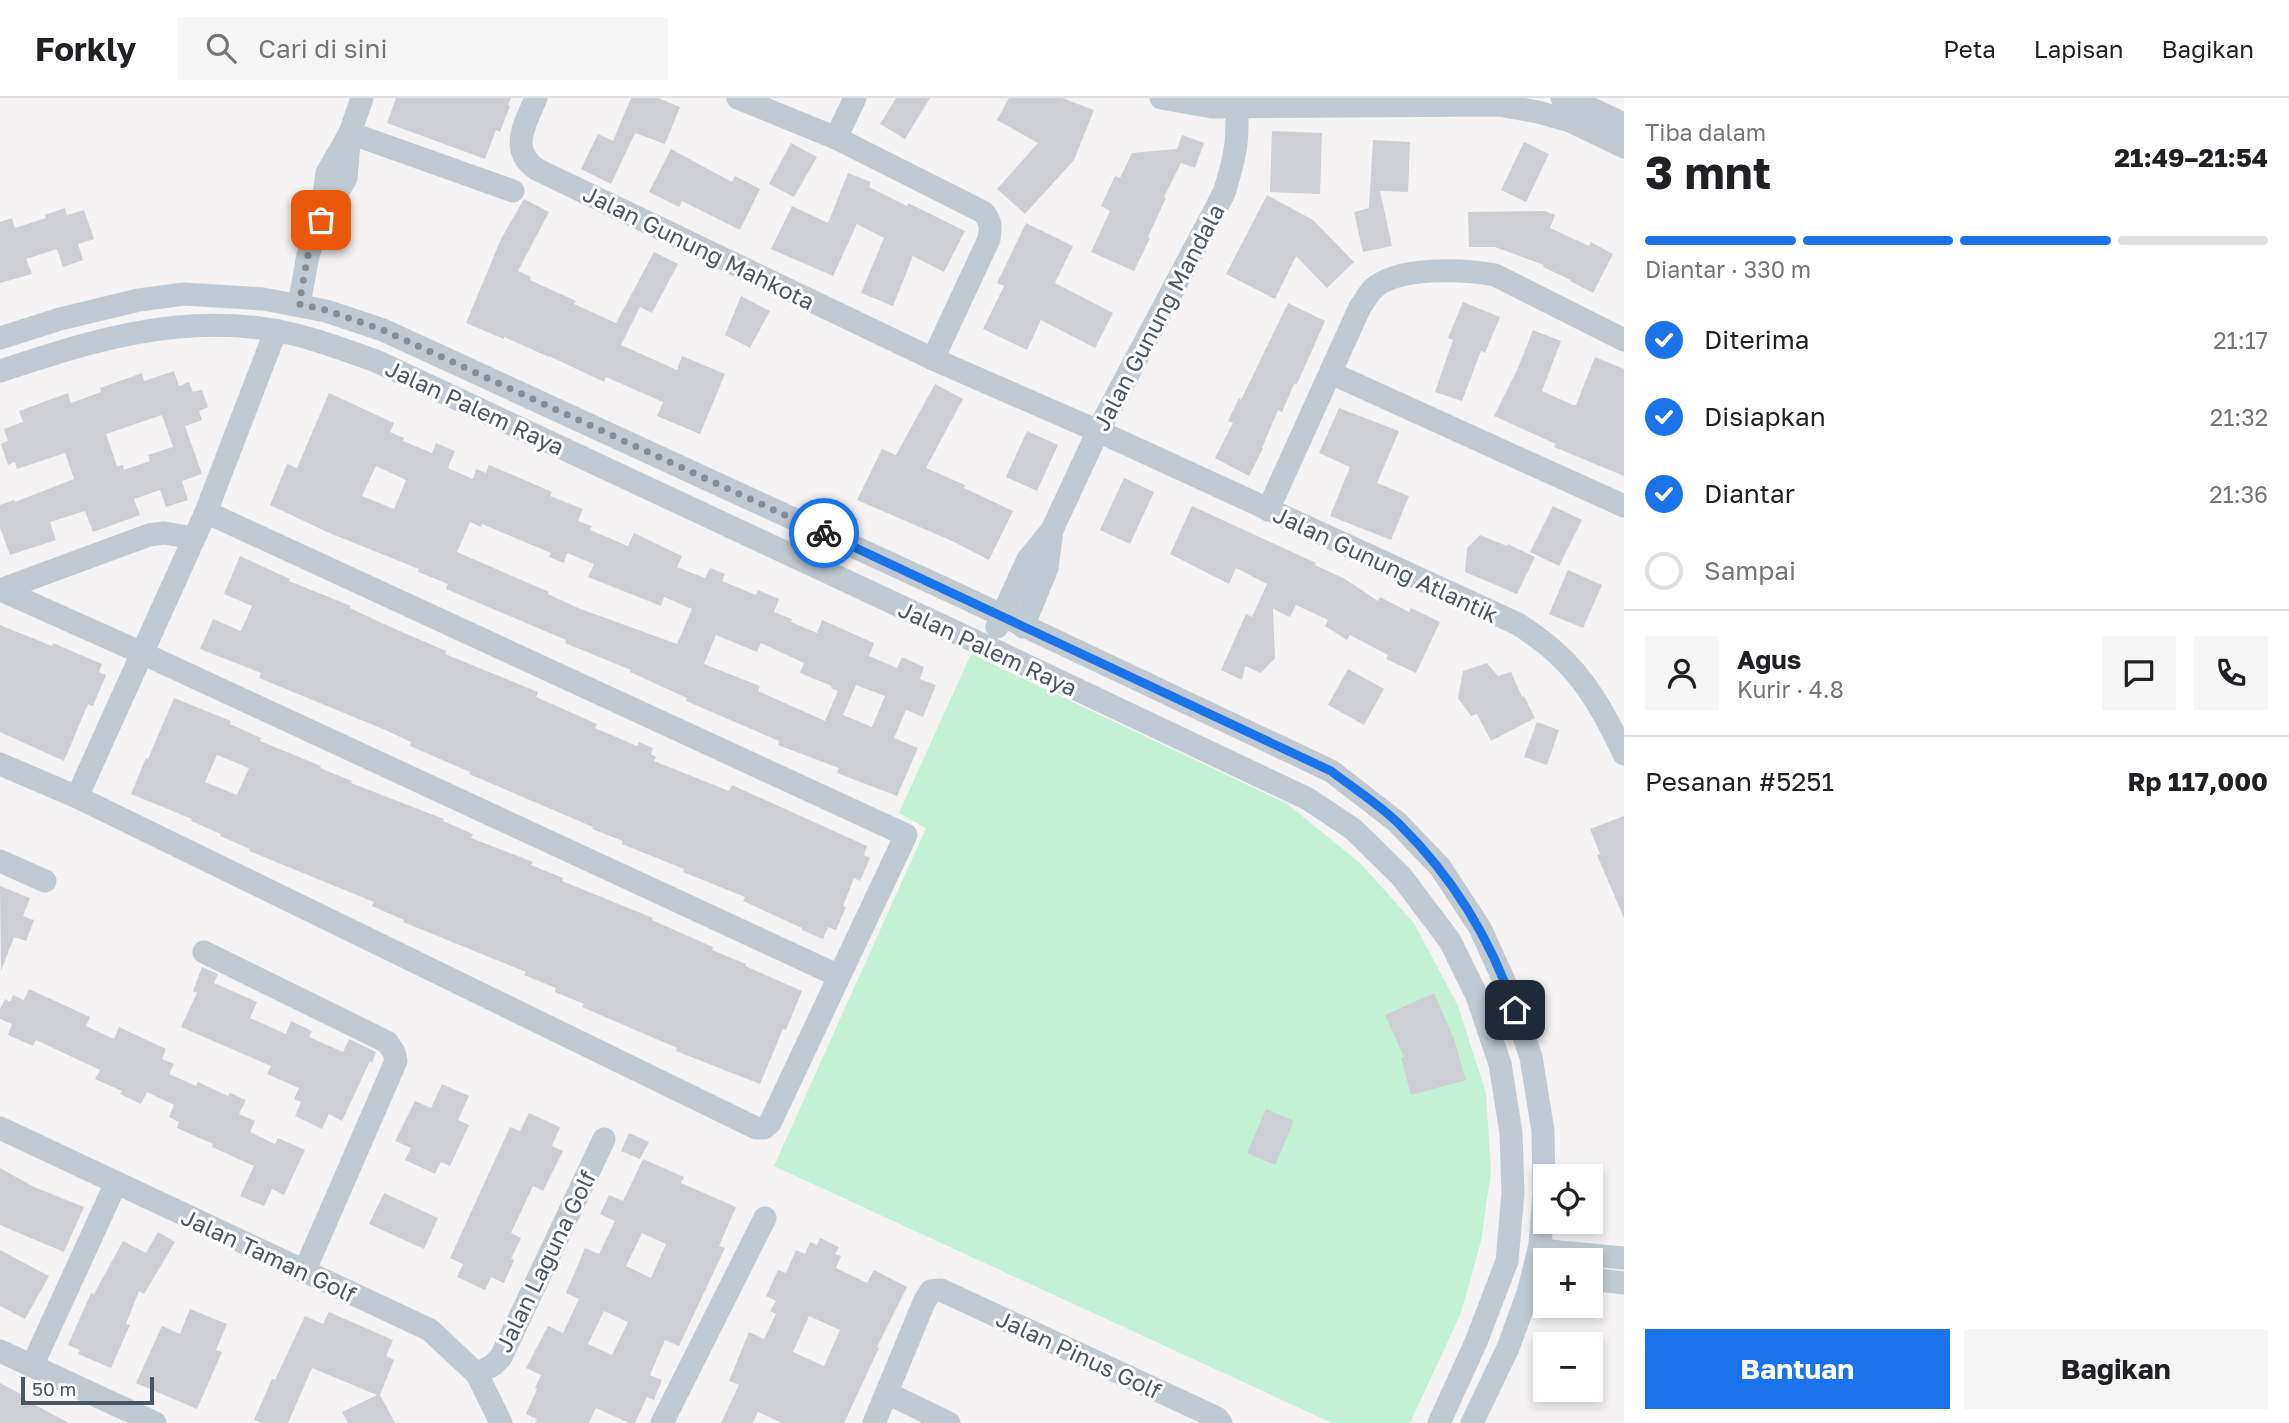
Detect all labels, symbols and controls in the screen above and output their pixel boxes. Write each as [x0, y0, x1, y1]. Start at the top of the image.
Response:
search box [178, 17, 668, 80]
text: Forkly [35, 29, 136, 68]
icon: search [202, 29, 240, 67]
text: Cari di sini [258, 33, 387, 64]
text: Peta [1943, 34, 1996, 63]
text: Lapisan [2034, 34, 2124, 63]
text: Bagikan [2162, 34, 2254, 63]
text: Tiba dalam [1645, 118, 1766, 146]
text: 21:49–21:54 [2114, 142, 2268, 173]
text: 3 mnt [1645, 144, 1771, 199]
street label: Jalan Gunung Mahkota [579, 179, 819, 315]
pin [291, 190, 351, 250]
street label: Jalan Gunung Mandala [1086, 199, 1230, 435]
icon: bag [302, 201, 340, 239]
text: Diantar · 330 m [1645, 255, 1811, 283]
icon: check [1645, 321, 1683, 359]
text: Diterima [1704, 324, 1809, 355]
text: 21:17 [2213, 326, 2268, 354]
street label: Jalan Palem Raya [381, 353, 569, 461]
icon: check [1645, 398, 1683, 436]
text: Disiapkan [1704, 401, 1826, 432]
text: 21:32 [2210, 403, 2268, 431]
icon: check [1645, 475, 1683, 513]
text: Diantar [1704, 478, 1795, 509]
text: 21:36 [2209, 480, 2268, 508]
courier [789, 498, 859, 568]
street label: Jalan Gunung Atlantik [1269, 500, 1503, 628]
icon: bike [805, 514, 843, 552]
text: Sampai [1704, 555, 1796, 586]
street label: Jalan Palem Raya [894, 594, 1082, 702]
button: person [1645, 636, 1719, 710]
button: chat [2102, 636, 2176, 710]
button: phone [2194, 636, 2268, 710]
text: Agus [1737, 644, 1801, 675]
text: Kurir · 4.8 [1737, 675, 1844, 703]
text: Pesanan #5251 [1645, 766, 1834, 797]
text: Rp 117,000 [2127, 766, 2268, 797]
pin [1485, 980, 1545, 1040]
icon: home [1496, 991, 1534, 1029]
map controls [1533, 1164, 1603, 1402]
button: locate [1533, 1164, 1603, 1234]
street label: Jalan Laguna Golf [489, 1166, 601, 1356]
street label: Jalan Taman Golf [177, 1202, 361, 1308]
button: + [1533, 1248, 1603, 1318]
street label: Jalan Pinus Golf [992, 1304, 1166, 1404]
button: Bantuan [1645, 1329, 1950, 1409]
button: Bagikan [1964, 1329, 2268, 1409]
button: − [1533, 1332, 1603, 1402]
scale bar [21, 1374, 154, 1406]
text: 50 m [32, 1377, 76, 1400]

